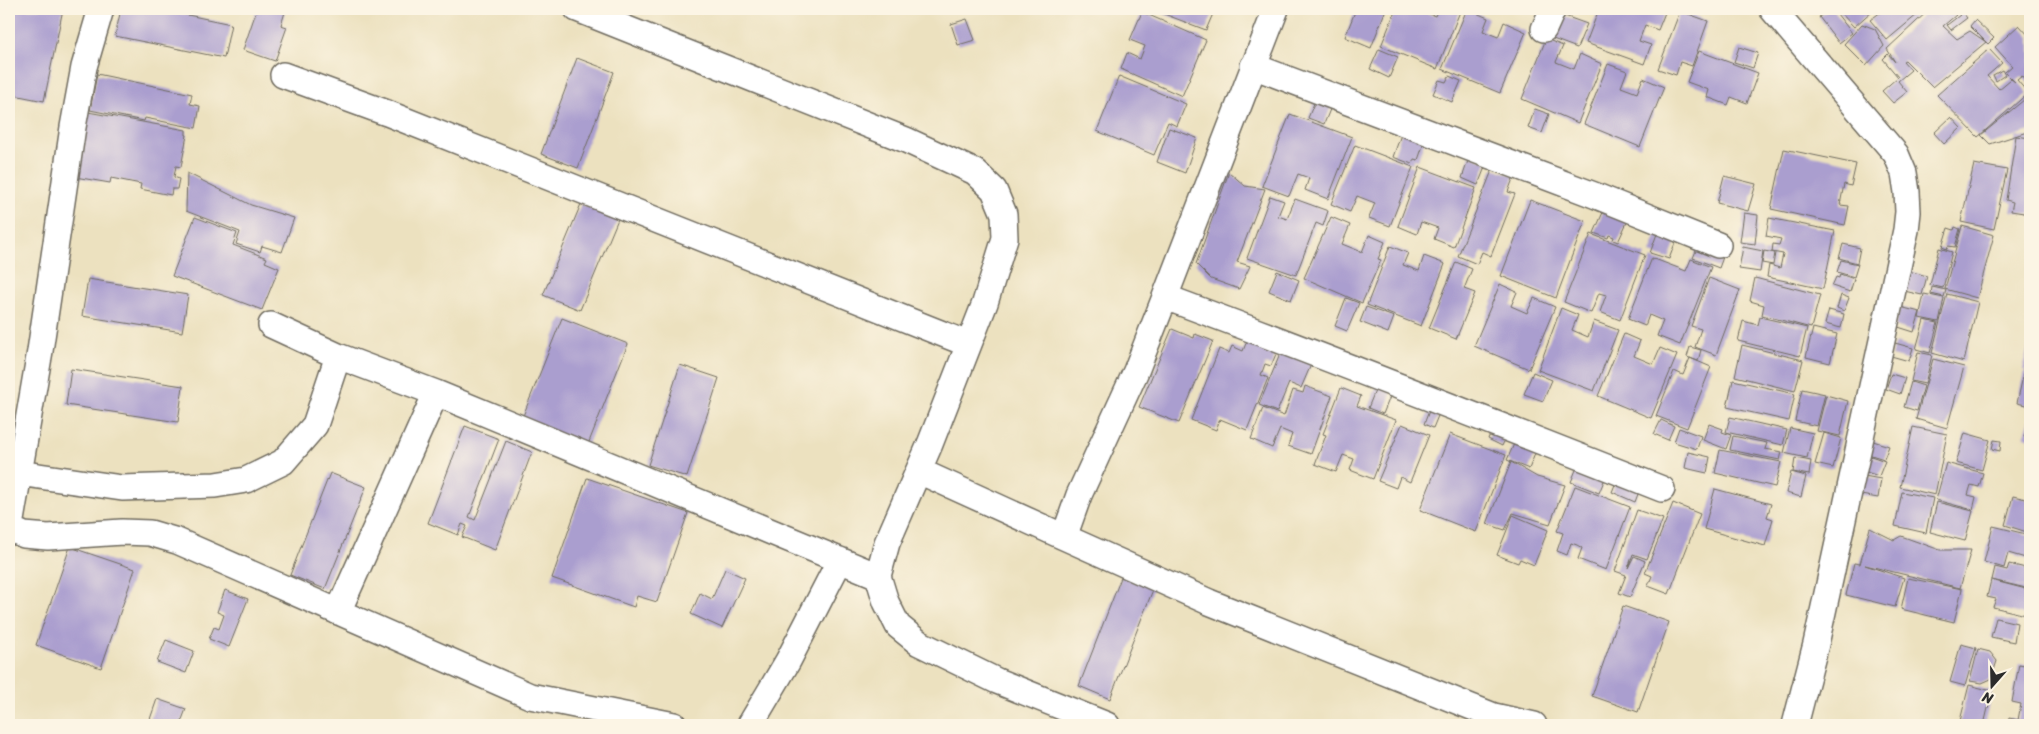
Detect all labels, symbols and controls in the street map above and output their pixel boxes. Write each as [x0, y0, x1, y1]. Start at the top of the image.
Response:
north arrow [1966, 662, 2016, 712]
text: N [1979, 684, 1997, 711]

